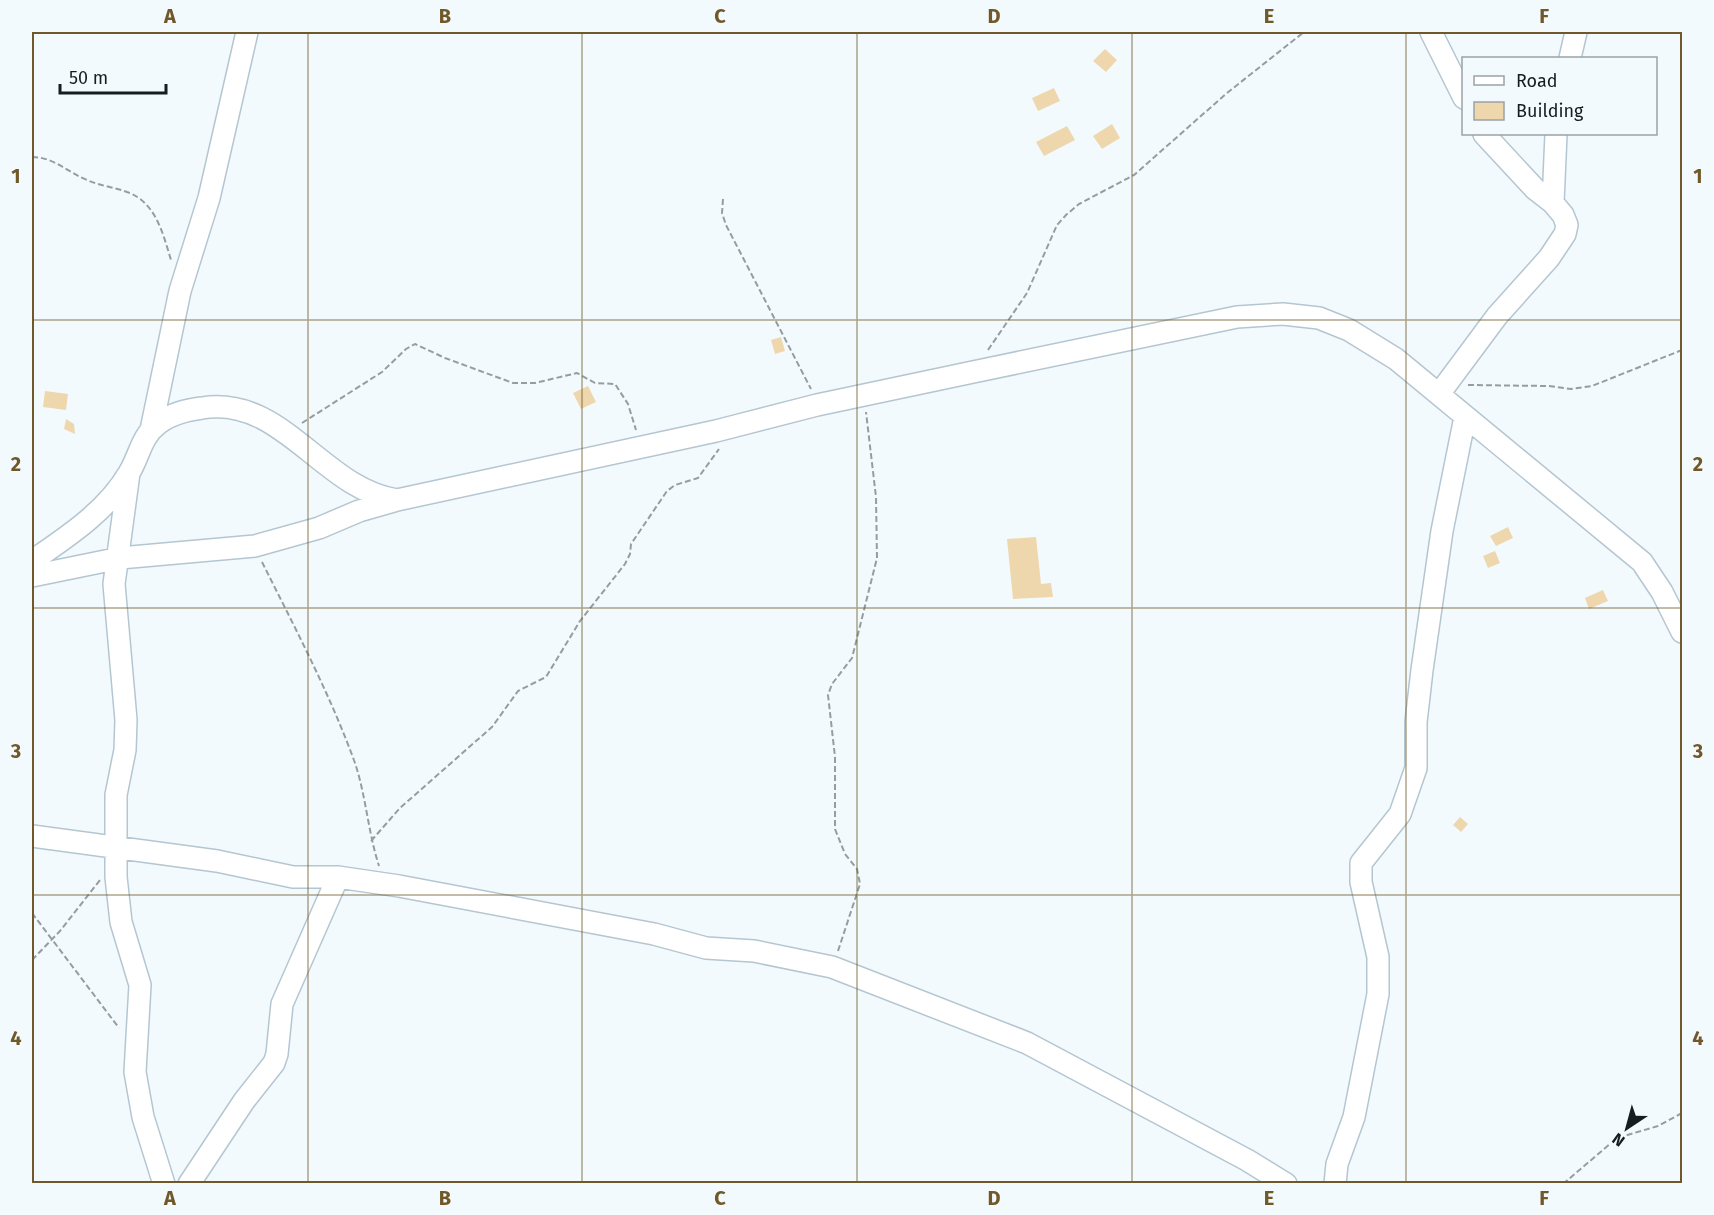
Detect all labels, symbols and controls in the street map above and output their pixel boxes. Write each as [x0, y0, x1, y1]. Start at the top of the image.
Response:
text: A [163, 4, 177, 28]
text: B [439, 4, 451, 28]
text: C [714, 4, 726, 28]
text: D [987, 4, 1001, 28]
text: E [1264, 4, 1274, 28]
text: F [1539, 4, 1549, 28]
scale bar [60, 57, 166, 95]
legend [1462, 57, 1657, 135]
text: 50 m [69, 67, 108, 89]
text: Road [1516, 70, 1558, 92]
text: Building [1516, 100, 1584, 122]
text: 1 [11, 164, 21, 188]
text: 1 [1693, 164, 1703, 188]
text: 2 [11, 452, 21, 476]
text: 2 [1693, 452, 1703, 476]
text: 3 [10, 739, 21, 763]
text: 3 [1692, 739, 1703, 763]
text: 4 [10, 1026, 22, 1050]
text: 4 [1692, 1026, 1704, 1050]
north arrow [1597, 1098, 1657, 1158]
text: N [1609, 1129, 1628, 1151]
text: A [163, 1186, 177, 1210]
text: B [439, 1186, 451, 1210]
text: C [714, 1186, 726, 1210]
text: D [987, 1186, 1001, 1210]
text: E [1264, 1186, 1274, 1210]
text: F [1539, 1186, 1549, 1210]

